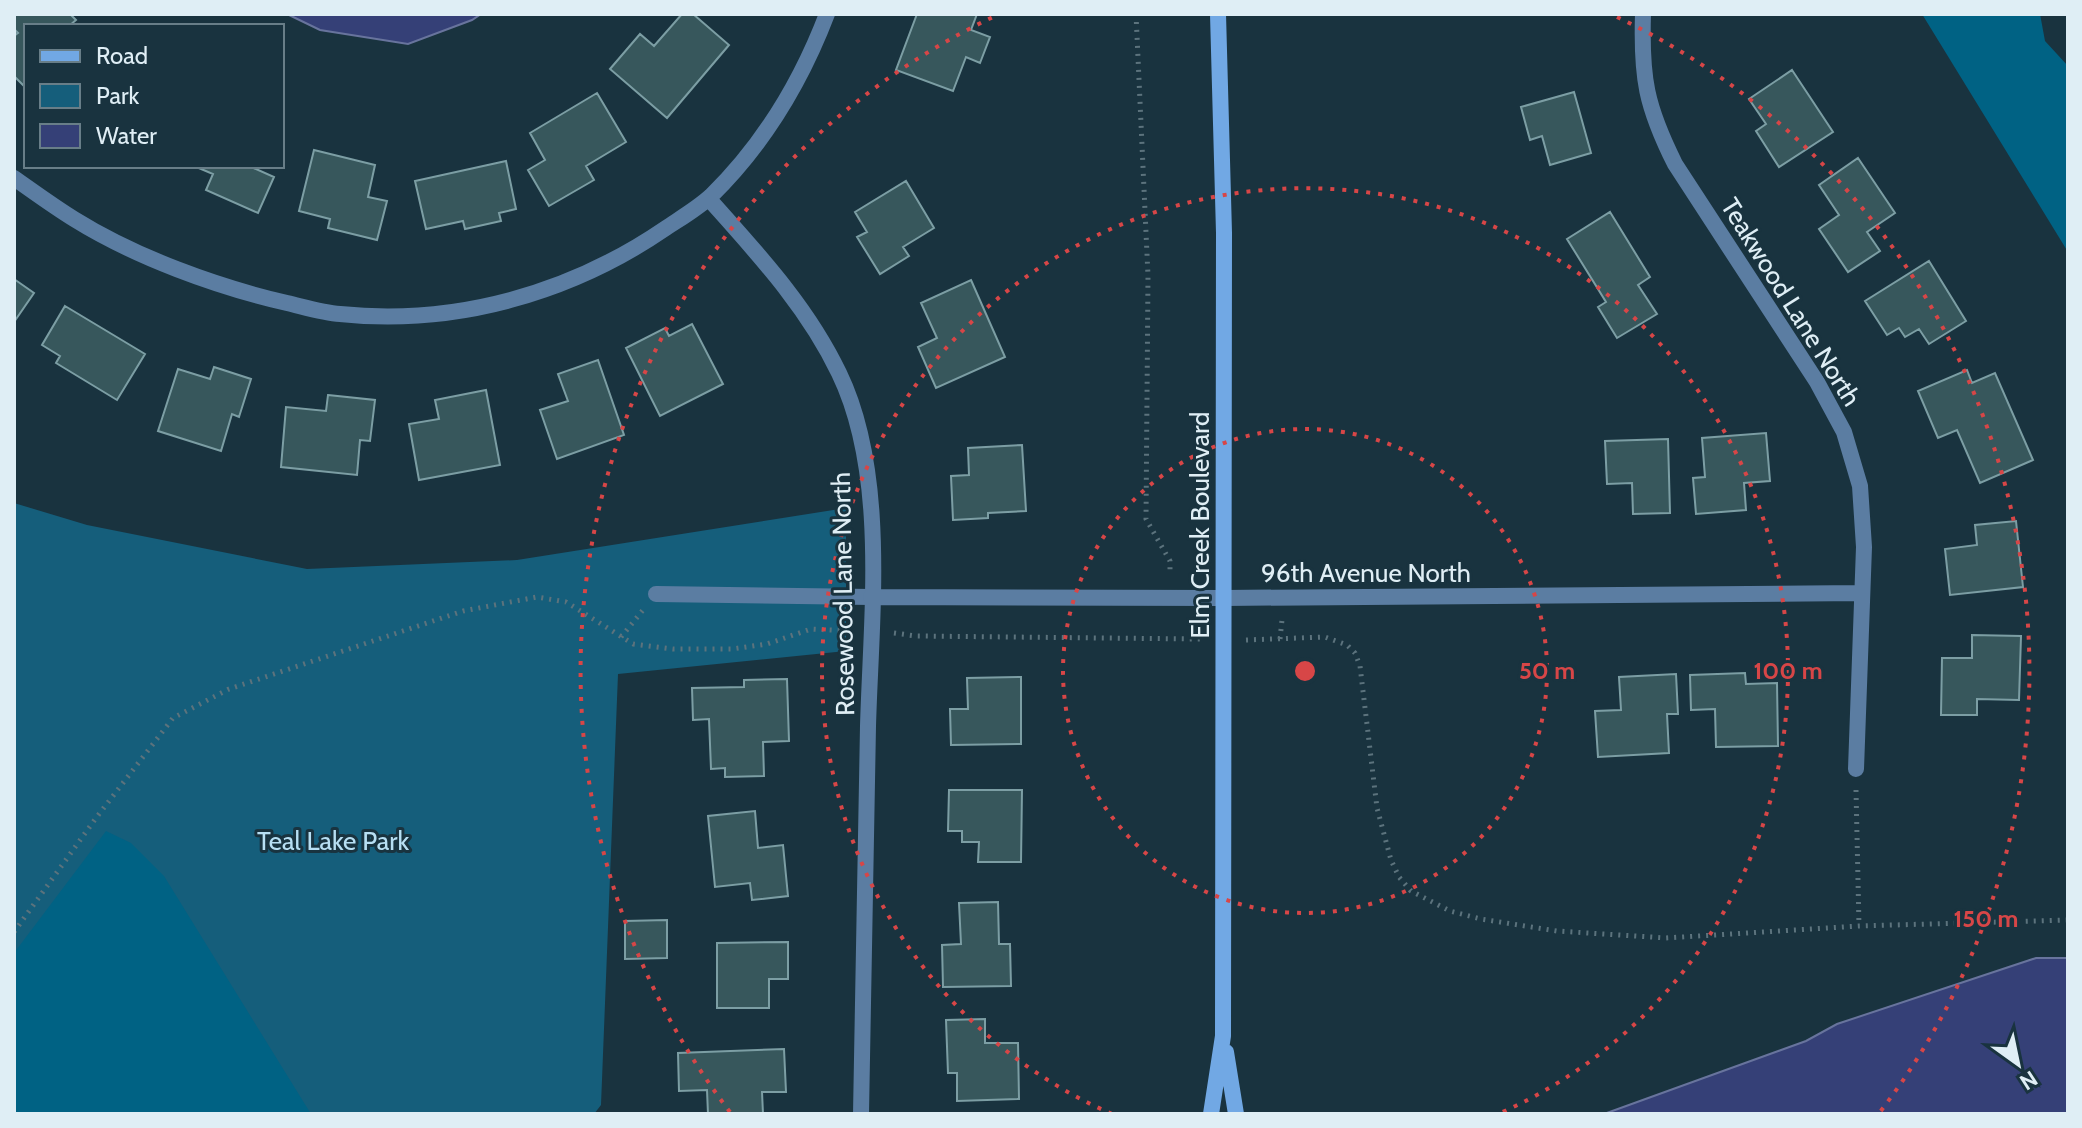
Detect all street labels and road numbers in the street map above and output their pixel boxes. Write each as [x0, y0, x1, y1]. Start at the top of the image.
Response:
street label: Teakwood Lane North [1714, 192, 1868, 412]
street label: Elm Creek Boulevard [1184, 411, 1216, 639]
street label: Rosewood Lane North [825, 472, 861, 716]
street label: 96th Avenue North [1261, 557, 1471, 589]

